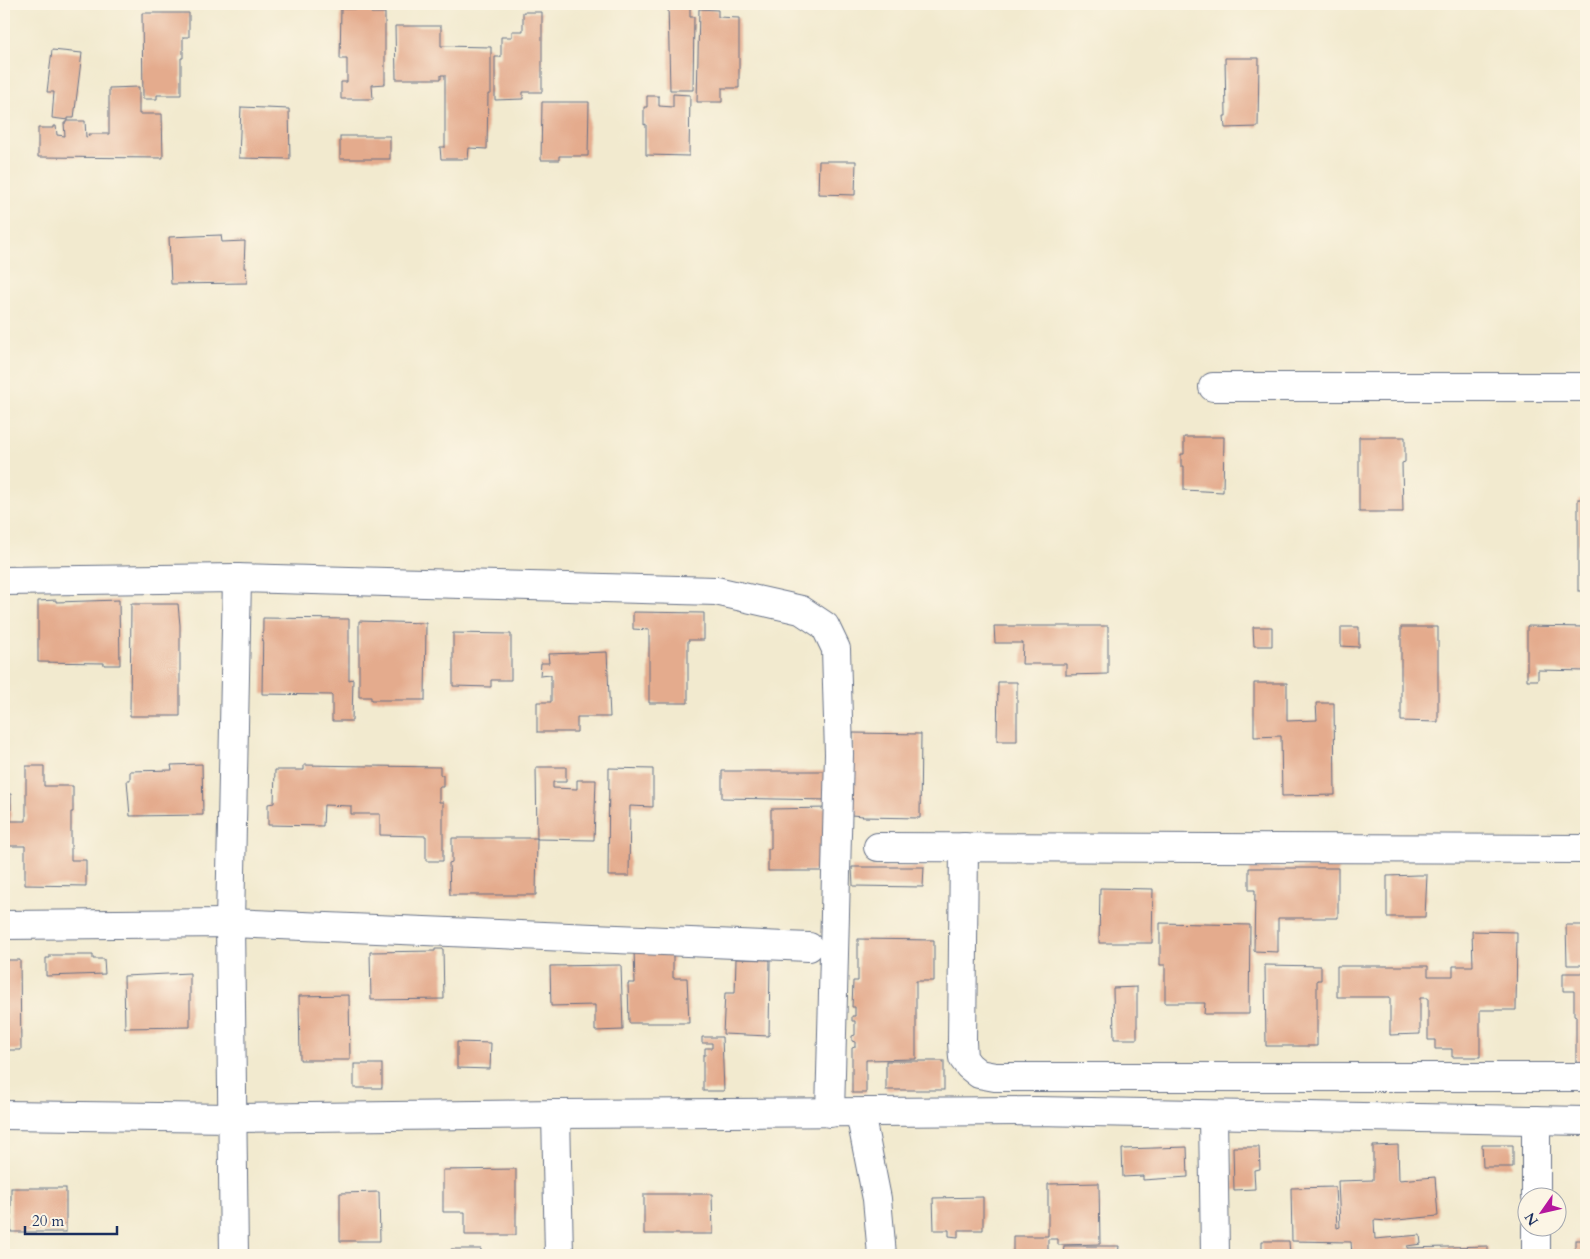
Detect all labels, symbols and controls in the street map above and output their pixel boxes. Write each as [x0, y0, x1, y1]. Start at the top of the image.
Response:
north arrow [1518, 1186, 1568, 1236]
scale bar [25, 1204, 118, 1236]
text: N [1520, 1209, 1543, 1229]
text: 20 m [32, 1211, 64, 1231]

